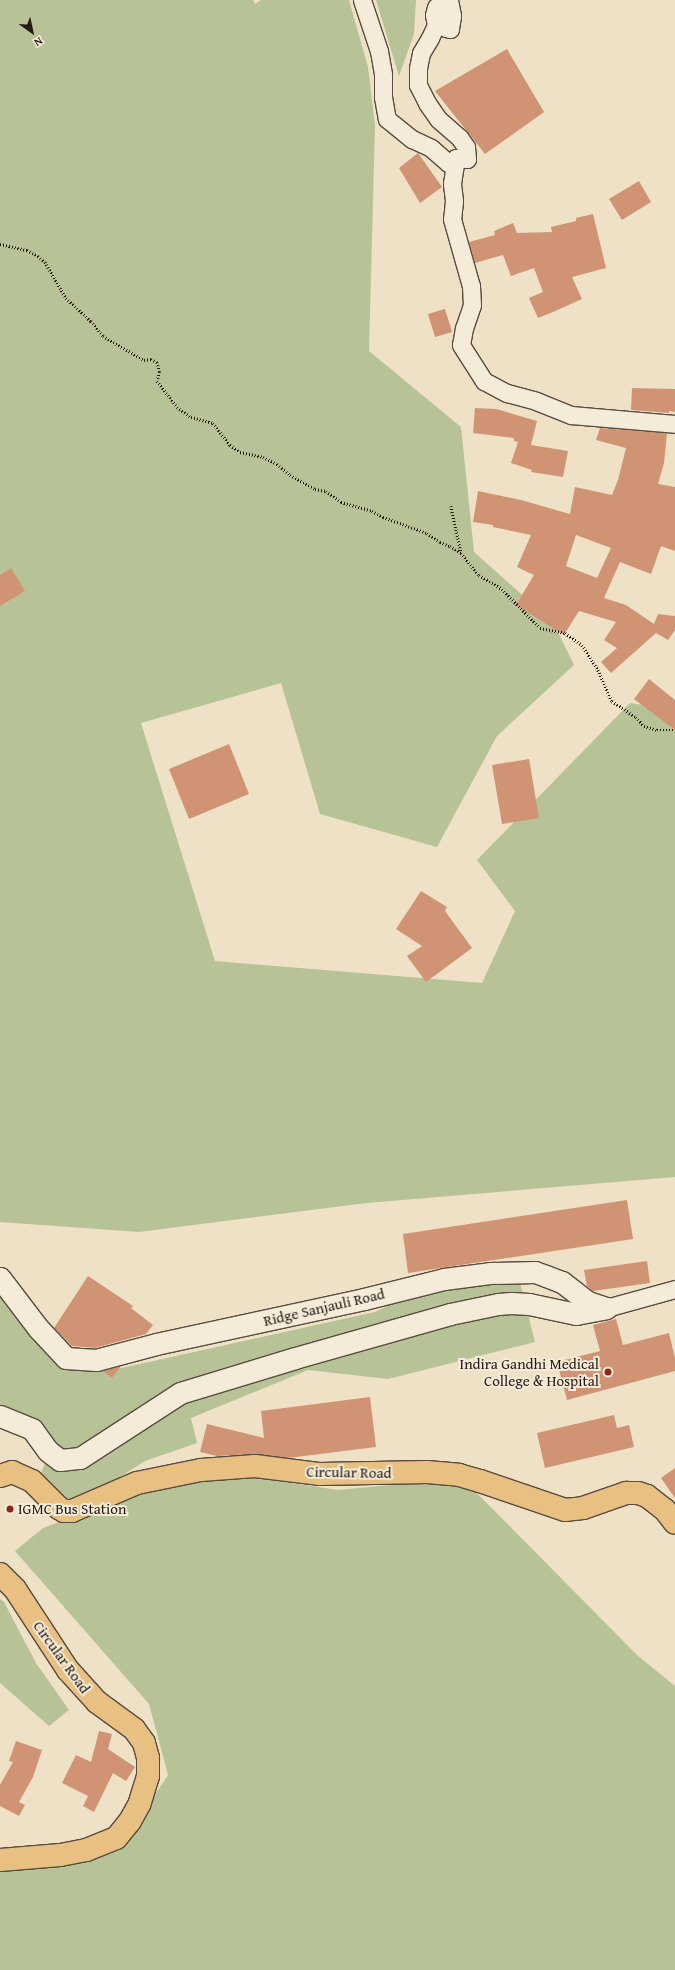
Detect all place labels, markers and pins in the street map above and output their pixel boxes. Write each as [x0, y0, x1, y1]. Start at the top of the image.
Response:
place label: Indira Gandhi Medical College & Hospital [460, 1354, 599, 1389]
marker: Indira Gandhi Medical College & Hospital [602, 1366, 614, 1378]
place label: IGMC Bus Station [18, 1500, 126, 1518]
marker: IGMC Bus Station [5, 1504, 15, 1514]

